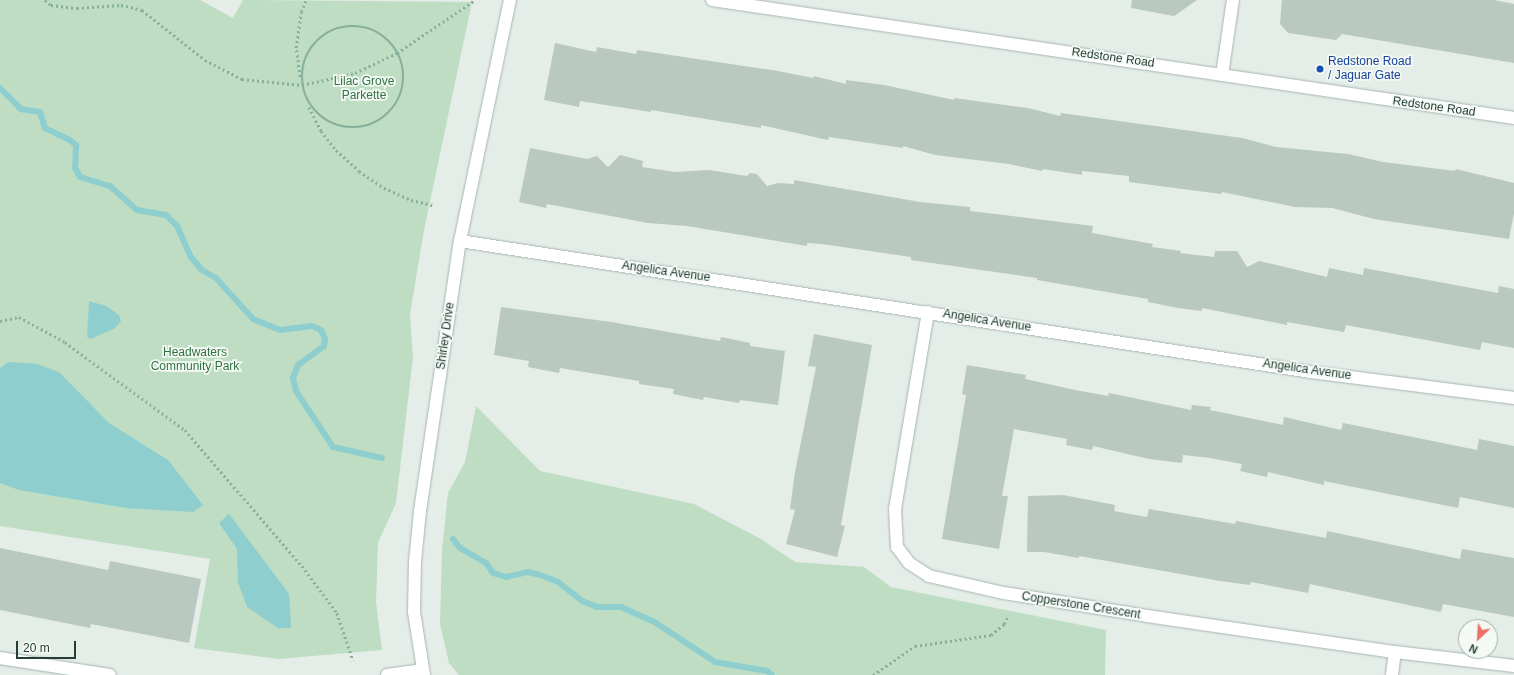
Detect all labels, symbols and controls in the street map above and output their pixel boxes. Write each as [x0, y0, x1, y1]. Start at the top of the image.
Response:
street label: Redstone Road [1071, 45, 1155, 71]
place label: Redstone Road / Jaguar Gate [1328, 55, 1411, 83]
marker: Redstone Road / Jaguar Gate [1315, 64, 1325, 74]
park label: Lilac Grove Parkette [334, 75, 394, 103]
street label: Redstone Road [1392, 94, 1476, 120]
street label: Angelica Avenue [621, 259, 711, 285]
street label: Shirley Drive [434, 301, 458, 371]
street label: Angelica Avenue [942, 307, 1032, 335]
park label: Headwaters Community Park [151, 346, 239, 374]
street label: Angelica Avenue [1262, 357, 1352, 383]
street label: Copperstone Crescent [1021, 589, 1141, 623]
north arrow [1458, 619, 1498, 659]
scale bar [18, 633, 78, 659]
text: 20 m [23, 641, 50, 655]
text: N [1467, 642, 1479, 656]

